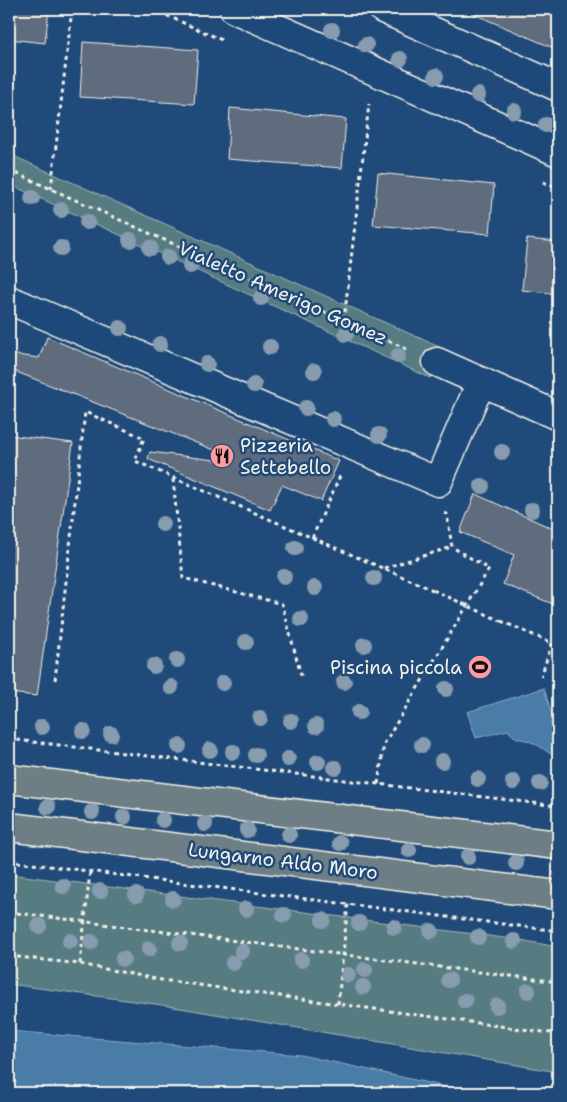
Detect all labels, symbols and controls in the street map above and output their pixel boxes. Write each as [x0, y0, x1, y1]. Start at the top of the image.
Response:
street label: Vialetto Amerigo Gomez [174, 235, 392, 351]
place label: Pizzeria Settebello [240, 433, 331, 480]
restaurant icon: Pizzeria Settebello [209, 443, 235, 469]
sports icon: Piscina piccola [467, 654, 493, 680]
place label: Piscina piccola [330, 655, 462, 680]
street label: Lungarno Aldo Moro [187, 837, 379, 885]

